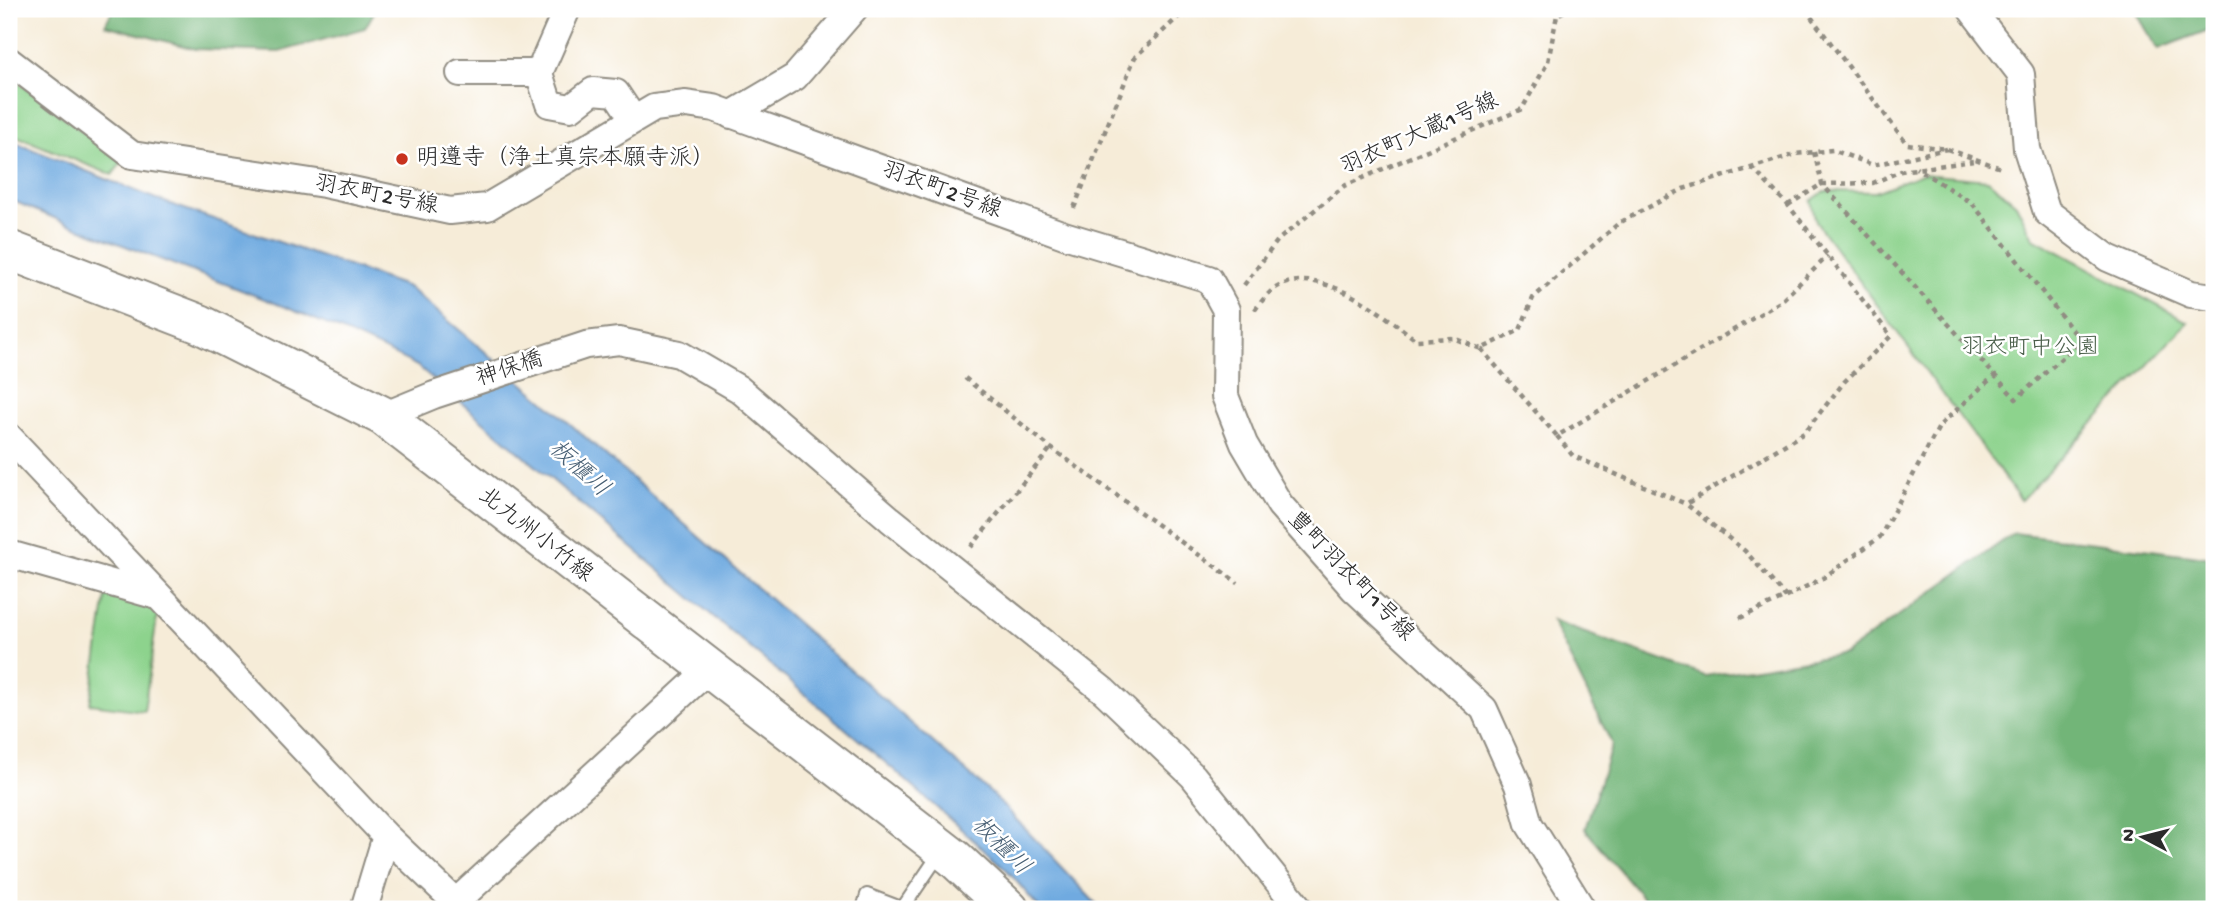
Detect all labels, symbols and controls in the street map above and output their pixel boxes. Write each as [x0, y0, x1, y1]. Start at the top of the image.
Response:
street label: 羽衣町大蔵1号線 [1336, 87, 1503, 182]
place label: 明遵寺（浄土真宗本願寺派） [416, 145, 715, 173]
marker: 明遵寺（浄土真宗本願寺派） [394, 151, 410, 167]
street label: 羽衣町2号線 [877, 156, 1005, 225]
street label: 羽衣町2号線 [311, 170, 441, 221]
park label: 羽衣町中公園 [1961, 334, 2099, 362]
street label: 神保橋 [473, 346, 547, 394]
water label: 板櫃川 [542, 435, 614, 505]
street label: 北九州小竹線 [472, 482, 598, 589]
street label: 豊町羽衣町1号線 [1281, 506, 1420, 648]
north arrow [2108, 802, 2178, 872]
water label: 板櫃川 [964, 811, 1036, 883]
text: N [2117, 828, 2142, 843]

